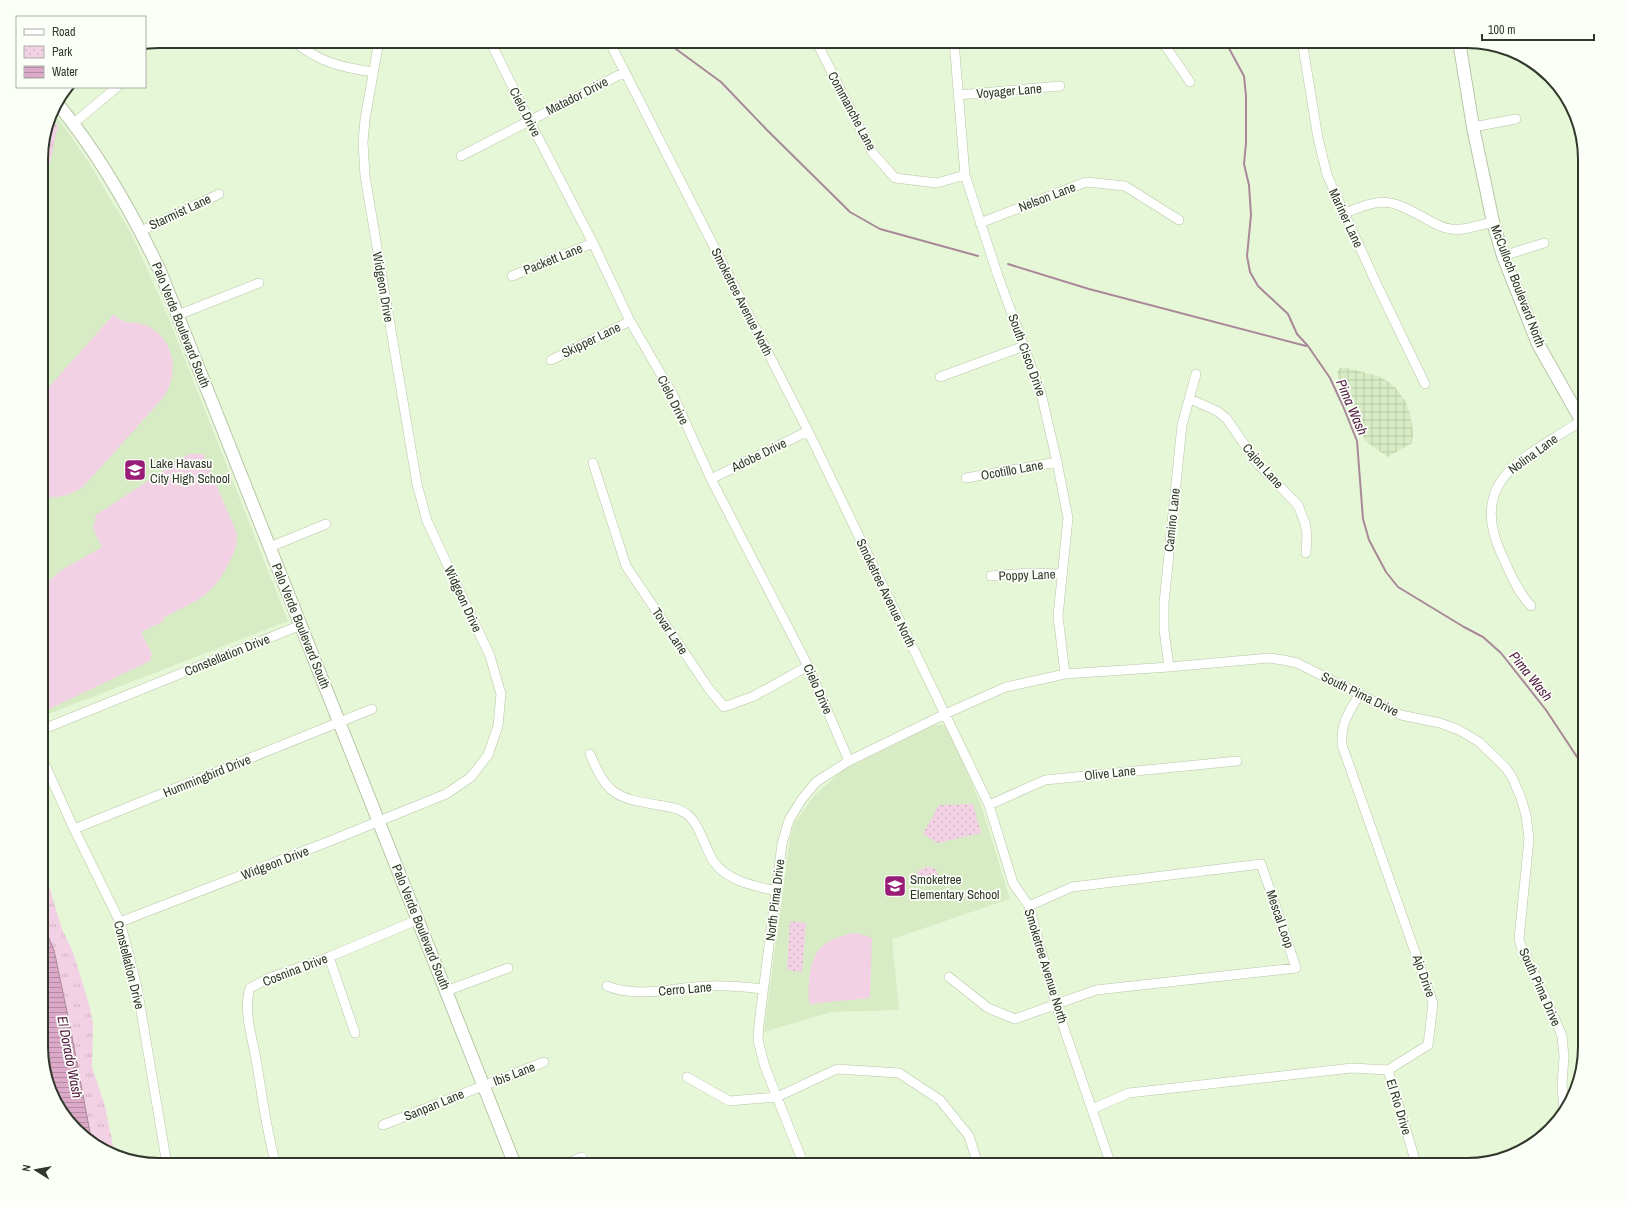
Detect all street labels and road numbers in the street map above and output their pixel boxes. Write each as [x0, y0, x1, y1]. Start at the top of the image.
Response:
street label: Commanche Lane [824, 69, 880, 154]
street label: Matador Drive [543, 73, 611, 119]
street label: Voyager Lane [975, 80, 1043, 102]
street label: Cielo Drive [505, 84, 545, 140]
street label: Nelson Lane [1016, 178, 1078, 216]
street label: Mariner Lane [1325, 186, 1367, 250]
street label: Starmist Lane [146, 190, 214, 234]
street label: McCulloch Boulevard North [1487, 222, 1549, 350]
street label: Packett Lane [521, 239, 585, 279]
street label: Smoketree Avenue North [707, 245, 777, 359]
street label: Widgeon Drive [368, 251, 398, 324]
street label: Palo Verde Boulevard South [148, 260, 214, 390]
street label: South Cisco Drive [1004, 311, 1050, 399]
street label: Skipper Lane [559, 318, 623, 362]
street label: Cielo Drive [653, 372, 693, 428]
street label: Nolina Lane [1505, 430, 1561, 478]
street label: Adobe Drive [728, 434, 789, 476]
street label: Cajon Lane [1239, 440, 1287, 492]
street label: Ocotillo Lane [980, 456, 1044, 484]
street label: Camino Lane [1160, 487, 1184, 553]
street label: Smoketree Avenue North [852, 536, 920, 650]
street label: Palo Verde Boulevard South [268, 561, 334, 691]
street label: Widgeon Drive [440, 563, 486, 635]
street label: Poppy Lane [998, 566, 1056, 584]
street label: Tovar Lane [648, 604, 692, 658]
street label: Constellation Drive [182, 630, 272, 680]
street label: Cielo Drive [799, 661, 837, 717]
street label: South Pima Drive [1318, 668, 1402, 720]
street label: Hummingbird Drive [161, 751, 253, 801]
street label: Olive Lane [1083, 762, 1137, 784]
street label: Widgeon Drive [239, 842, 311, 884]
street label: North Pima Drive [762, 858, 788, 942]
street label: Palo Verde Boulevard South [388, 862, 454, 992]
street label: Mescal Loop [1262, 888, 1298, 950]
street label: Smoketree Avenue North [1020, 907, 1072, 1025]
street label: Constellation Drive [110, 919, 148, 1011]
street label: South Pima Drive [1515, 945, 1565, 1029]
street label: Cosnina Drive [260, 950, 330, 990]
street label: Ajo Drive [1409, 952, 1439, 1000]
street label: Cerro Lane [658, 978, 712, 1000]
street label: Ibis Lane [490, 1058, 538, 1090]
street label: El Rio Drive [1382, 1077, 1416, 1137]
street label: Sanpan Lane [401, 1085, 467, 1125]

